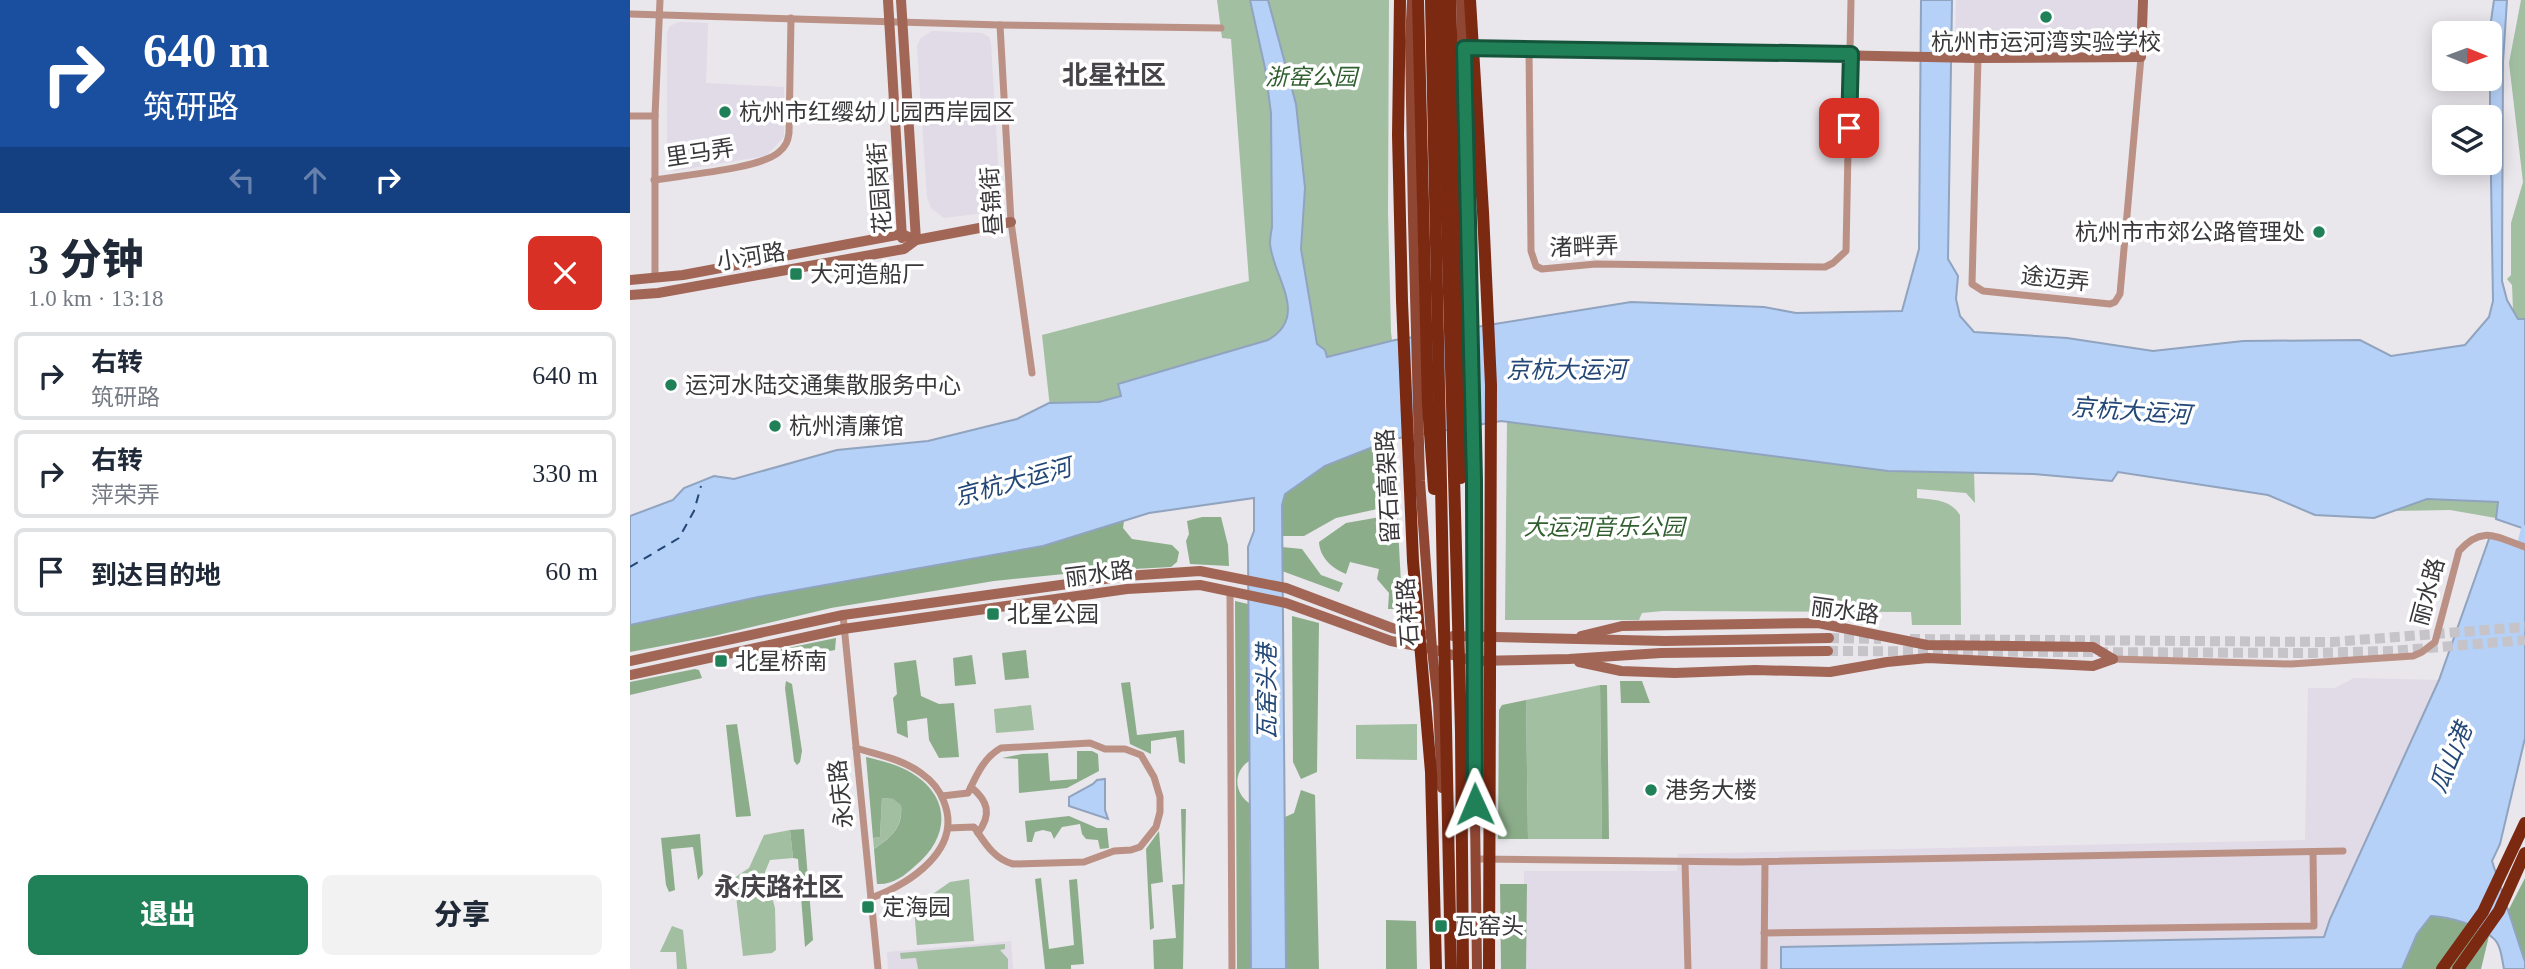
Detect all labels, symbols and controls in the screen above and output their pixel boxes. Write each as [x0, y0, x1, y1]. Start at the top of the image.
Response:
marker: 杭州市运河湾实验学校 [2038, 9, 2054, 25]
north arrow [2432, 21, 2502, 91]
map controls [2432, 21, 2502, 175]
text: 640 m [143, 23, 270, 78]
icon: right [28, 28, 119, 119]
place label: 杭州市运河湾实验学校 [1931, 30, 2161, 55]
district label: 北星社区 [1062, 61, 1166, 90]
park label: 浙窑公园 [1265, 65, 1360, 90]
text: 筑研路 [143, 89, 239, 125]
pin [1819, 98, 1879, 158]
place label: 杭州市红缨幼儿园西岸园区 [739, 100, 1015, 125]
marker: 杭州市红缨幼儿园西岸园区 [717, 104, 733, 120]
button: layers [2432, 105, 2502, 175]
icon: arrive [1830, 109, 1868, 147]
street label: 里马弄 [664, 135, 736, 171]
street label: 花园岗街 [864, 141, 896, 235]
icon: left [223, 161, 261, 199]
icon: ahead [296, 161, 334, 199]
icon: right [369, 161, 407, 199]
street label: 昼锦街 [977, 166, 1007, 236]
place label: 杭州市市郊公路管理处 [2075, 220, 2305, 245]
marker: 杭州市市郊公路管理处 [2311, 224, 2327, 240]
street label: 渚畔弄 [1549, 233, 1619, 261]
button: close [528, 236, 602, 310]
text: 3 分钟 [28, 237, 144, 283]
street label: 小河路 [715, 239, 787, 275]
place label: 大河造船厂 [810, 262, 925, 287]
street label: 途迈弄 [2019, 263, 2091, 295]
marker: 大河造船厂 [788, 266, 804, 282]
text: 1.0 km · 13:18 [28, 286, 163, 311]
text: 右转 [91, 348, 143, 377]
icon: right [32, 357, 70, 395]
water label: 京杭大运河 [1506, 357, 1630, 383]
text: 640 m [532, 361, 598, 390]
place label: 运河水陆交通集散服务中心 [685, 373, 961, 398]
marker: 运河水陆交通集散服务中心 [663, 377, 679, 393]
text: 筑研路 [91, 385, 160, 410]
water label: 京杭大运河 [2070, 394, 2196, 428]
place label: 杭州清廉馆 [789, 414, 904, 439]
marker: 杭州清廉馆 [767, 418, 783, 434]
street label: 留石高架路 [1373, 428, 1403, 544]
text: 右转 [91, 446, 143, 475]
water label: 京杭大运河 [952, 453, 1078, 510]
icon: right [32, 455, 70, 493]
text: 330 m [532, 459, 598, 488]
text: 萍荣弄 [91, 483, 160, 508]
park label: 大运河音乐公园 [1524, 515, 1688, 540]
icon: arrive [32, 553, 70, 591]
street label: 丽水路 [2407, 555, 2449, 629]
text: 60 m [545, 557, 598, 586]
street label: 丽水路 [1063, 557, 1135, 591]
text: 到达目的地 [91, 561, 221, 590]
street label: 石祥路 [1393, 577, 1423, 647]
street label: 丽水路 [1809, 594, 1881, 628]
place label: 北星公园 [1007, 602, 1099, 627]
marker: 北星公园 [985, 606, 1001, 622]
water label: 瓦窑头港 [1254, 641, 1280, 740]
place label: 北星桥南 [735, 649, 827, 674]
marker: 北星桥南 [713, 653, 729, 669]
water label: 瓜山港 [2425, 717, 2478, 796]
street label: 永庆路 [825, 758, 857, 830]
position arrow [1438, 767, 1512, 841]
place label: 港务大楼 [1665, 778, 1757, 803]
marker: 港务大楼 [1643, 782, 1659, 798]
district label: 永庆路社区 [714, 873, 844, 902]
button: 退出 [28, 875, 308, 955]
button: 分享 [322, 875, 602, 955]
place label: 定海园 [882, 895, 951, 920]
marker: 定海园 [860, 899, 876, 915]
place label: 瓦窑头 [1455, 914, 1524, 939]
marker: 瓦窑头 [1433, 918, 1449, 934]

